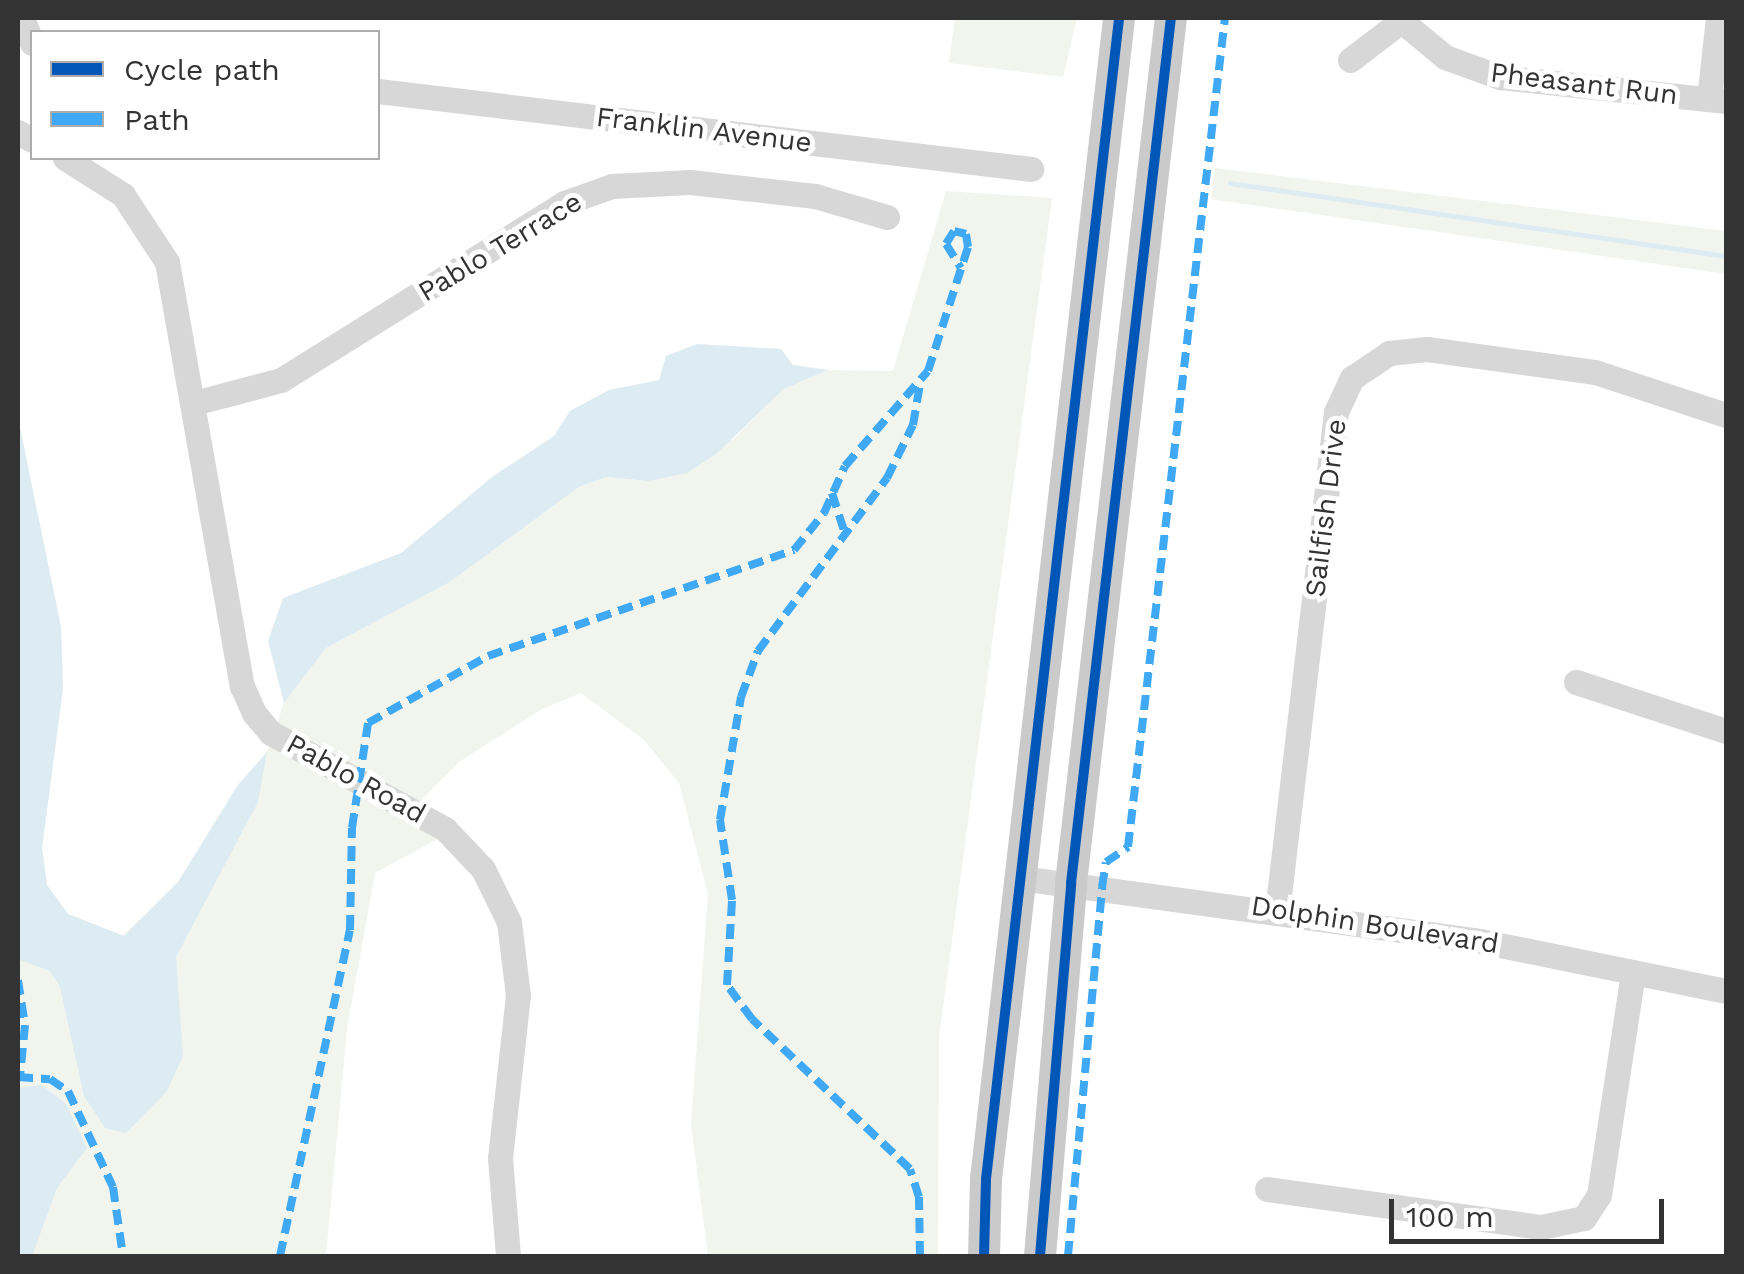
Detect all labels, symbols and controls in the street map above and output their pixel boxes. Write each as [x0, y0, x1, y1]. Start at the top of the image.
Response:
legend [30, 30, 380, 160]
text: Cycle path [124, 52, 280, 87]
street label: Pheasant Run [1488, 56, 1680, 112]
street label: Franklin Avenue [594, 100, 814, 160]
text: Path [124, 102, 190, 137]
street label: Pablo Terrace [412, 185, 588, 309]
street label: Sailfish Drive [1298, 417, 1354, 599]
street label: Pablo Road [281, 727, 431, 831]
street label: Dolphin Boulevard [1249, 889, 1501, 961]
scale bar [1394, 1179, 1669, 1241]
text: 100 m [1406, 1199, 1494, 1234]

